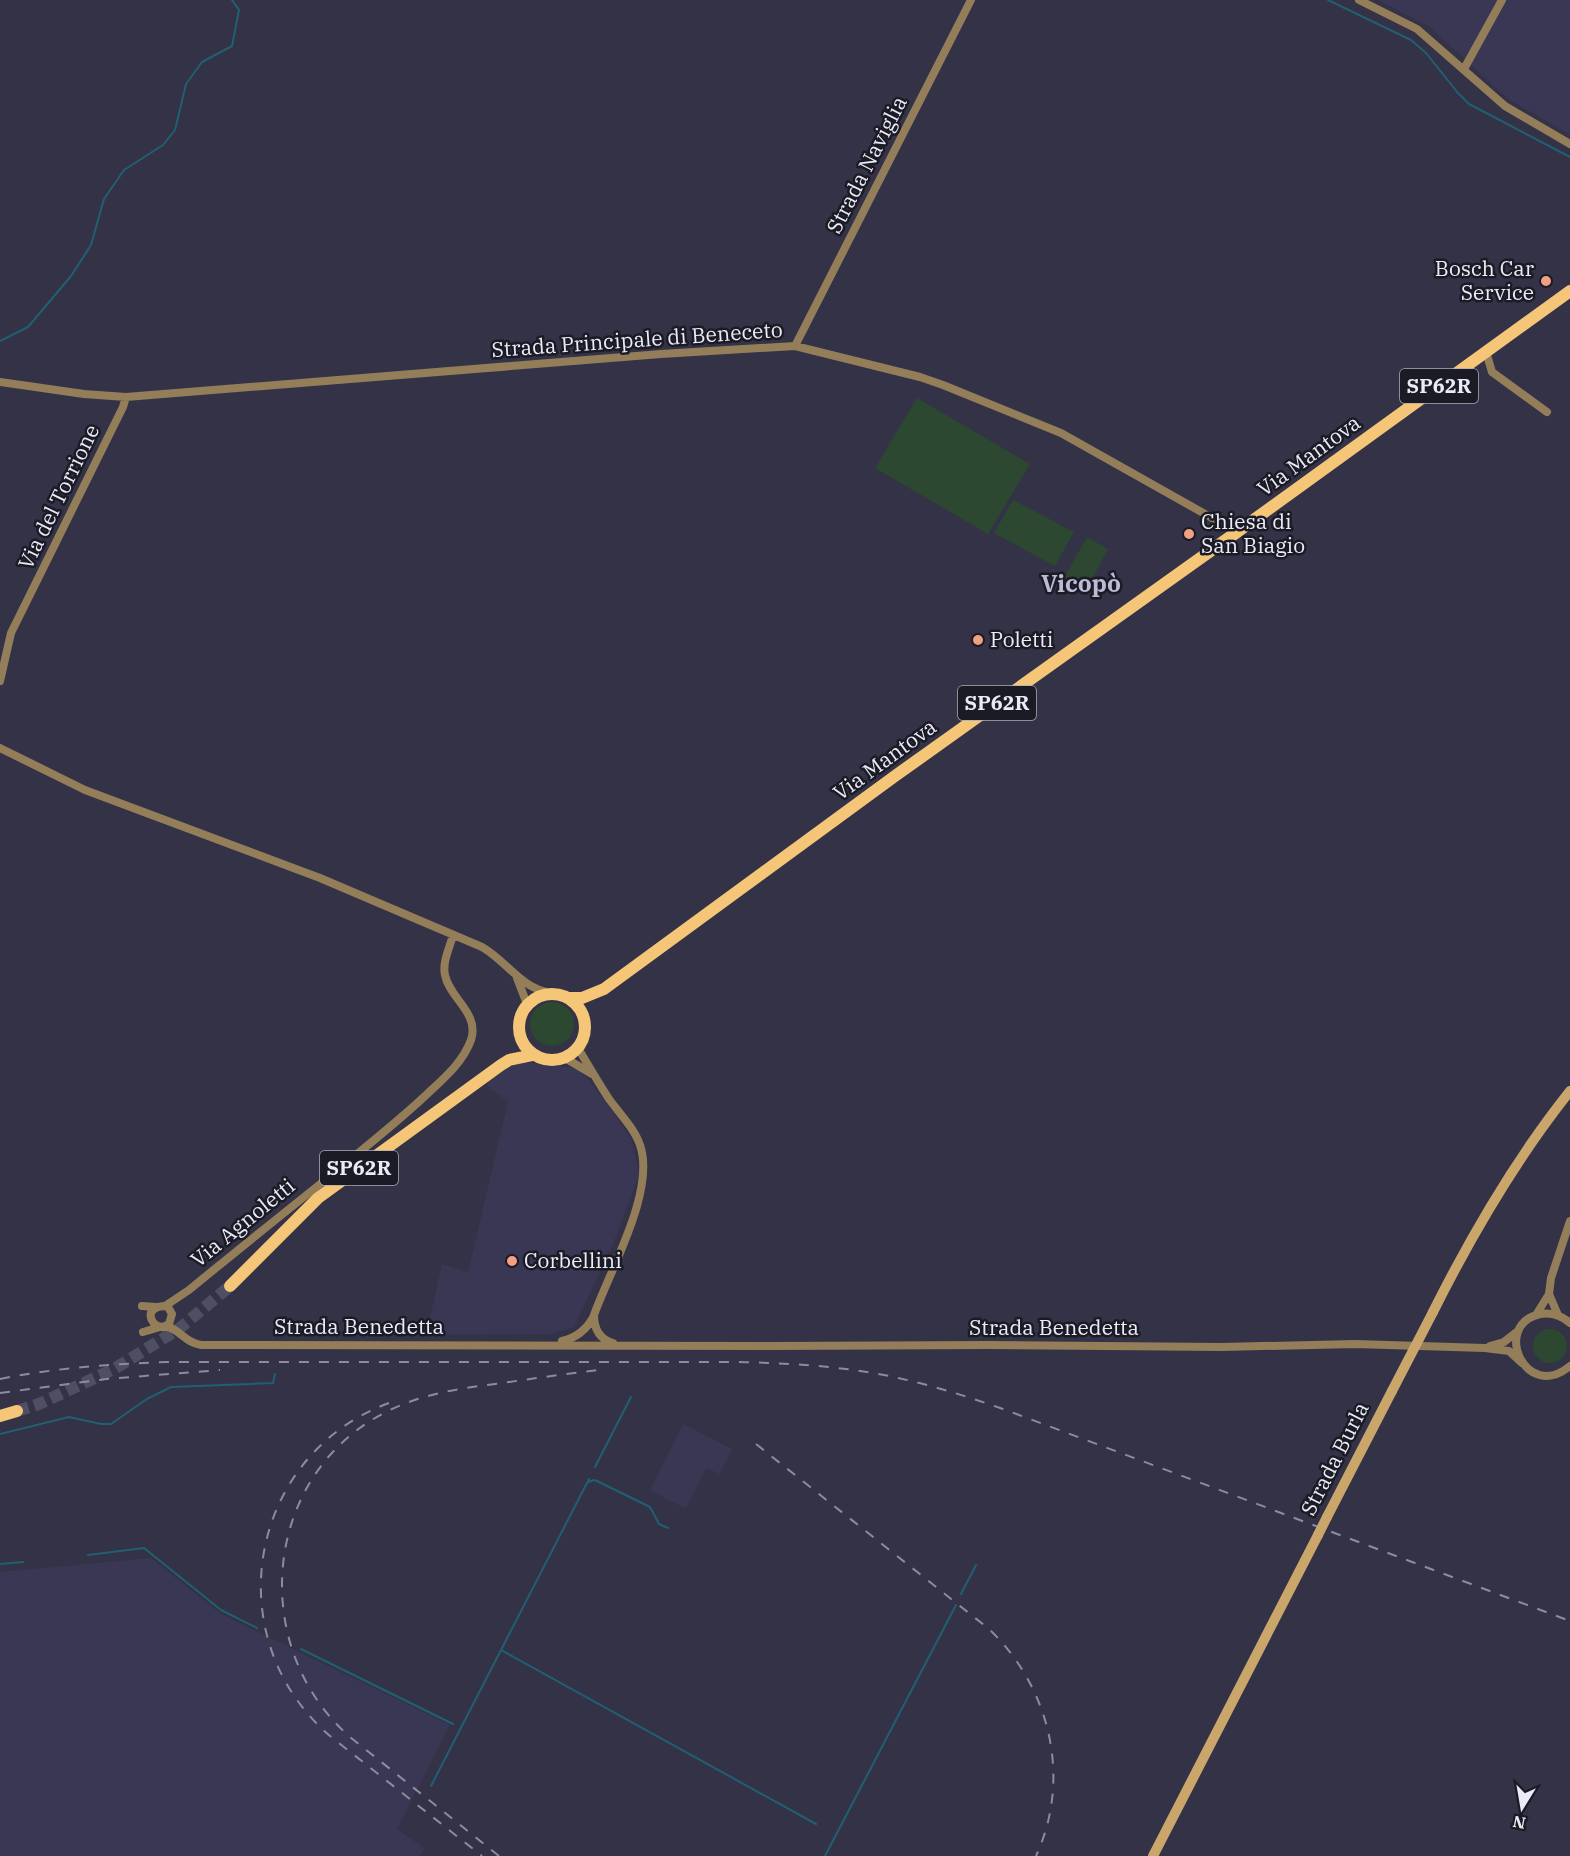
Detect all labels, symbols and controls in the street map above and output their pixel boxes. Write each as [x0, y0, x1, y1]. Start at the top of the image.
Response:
street label: Strada Naviglia [819, 91, 913, 238]
place label: Bosch Car Service [1435, 254, 1535, 306]
marker: Bosch Car Service [1539, 274, 1553, 288]
street label: Strada Principale di Beneceto [490, 315, 783, 363]
road number: SP62R [1400, 369, 1478, 403]
street label: Via Mantova [1251, 408, 1366, 502]
street label: Via del Torrione [11, 419, 105, 574]
place label: Chiesa di San Biagio [1201, 507, 1305, 559]
marker: Chiesa di San Biagio [1182, 527, 1196, 541]
district label: Vicopò [1041, 567, 1121, 599]
place label: Poletti [990, 625, 1053, 653]
marker: Poletti [971, 633, 985, 647]
road number: SP62R [958, 686, 1036, 720]
street label: Via Mantova [827, 712, 942, 806]
road number: SP62R [320, 1151, 398, 1185]
street label: Via Agnoletti [184, 1172, 300, 1273]
place label: Corbellini [524, 1246, 622, 1274]
marker: Corbellini [505, 1254, 519, 1268]
street label: Strada Benedetta [274, 1312, 444, 1340]
street label: Strada Benedetta [969, 1313, 1139, 1341]
street label: Strada Burla [1294, 1397, 1375, 1520]
north arrow [1492, 1778, 1552, 1838]
text: N [1511, 1812, 1527, 1834]

